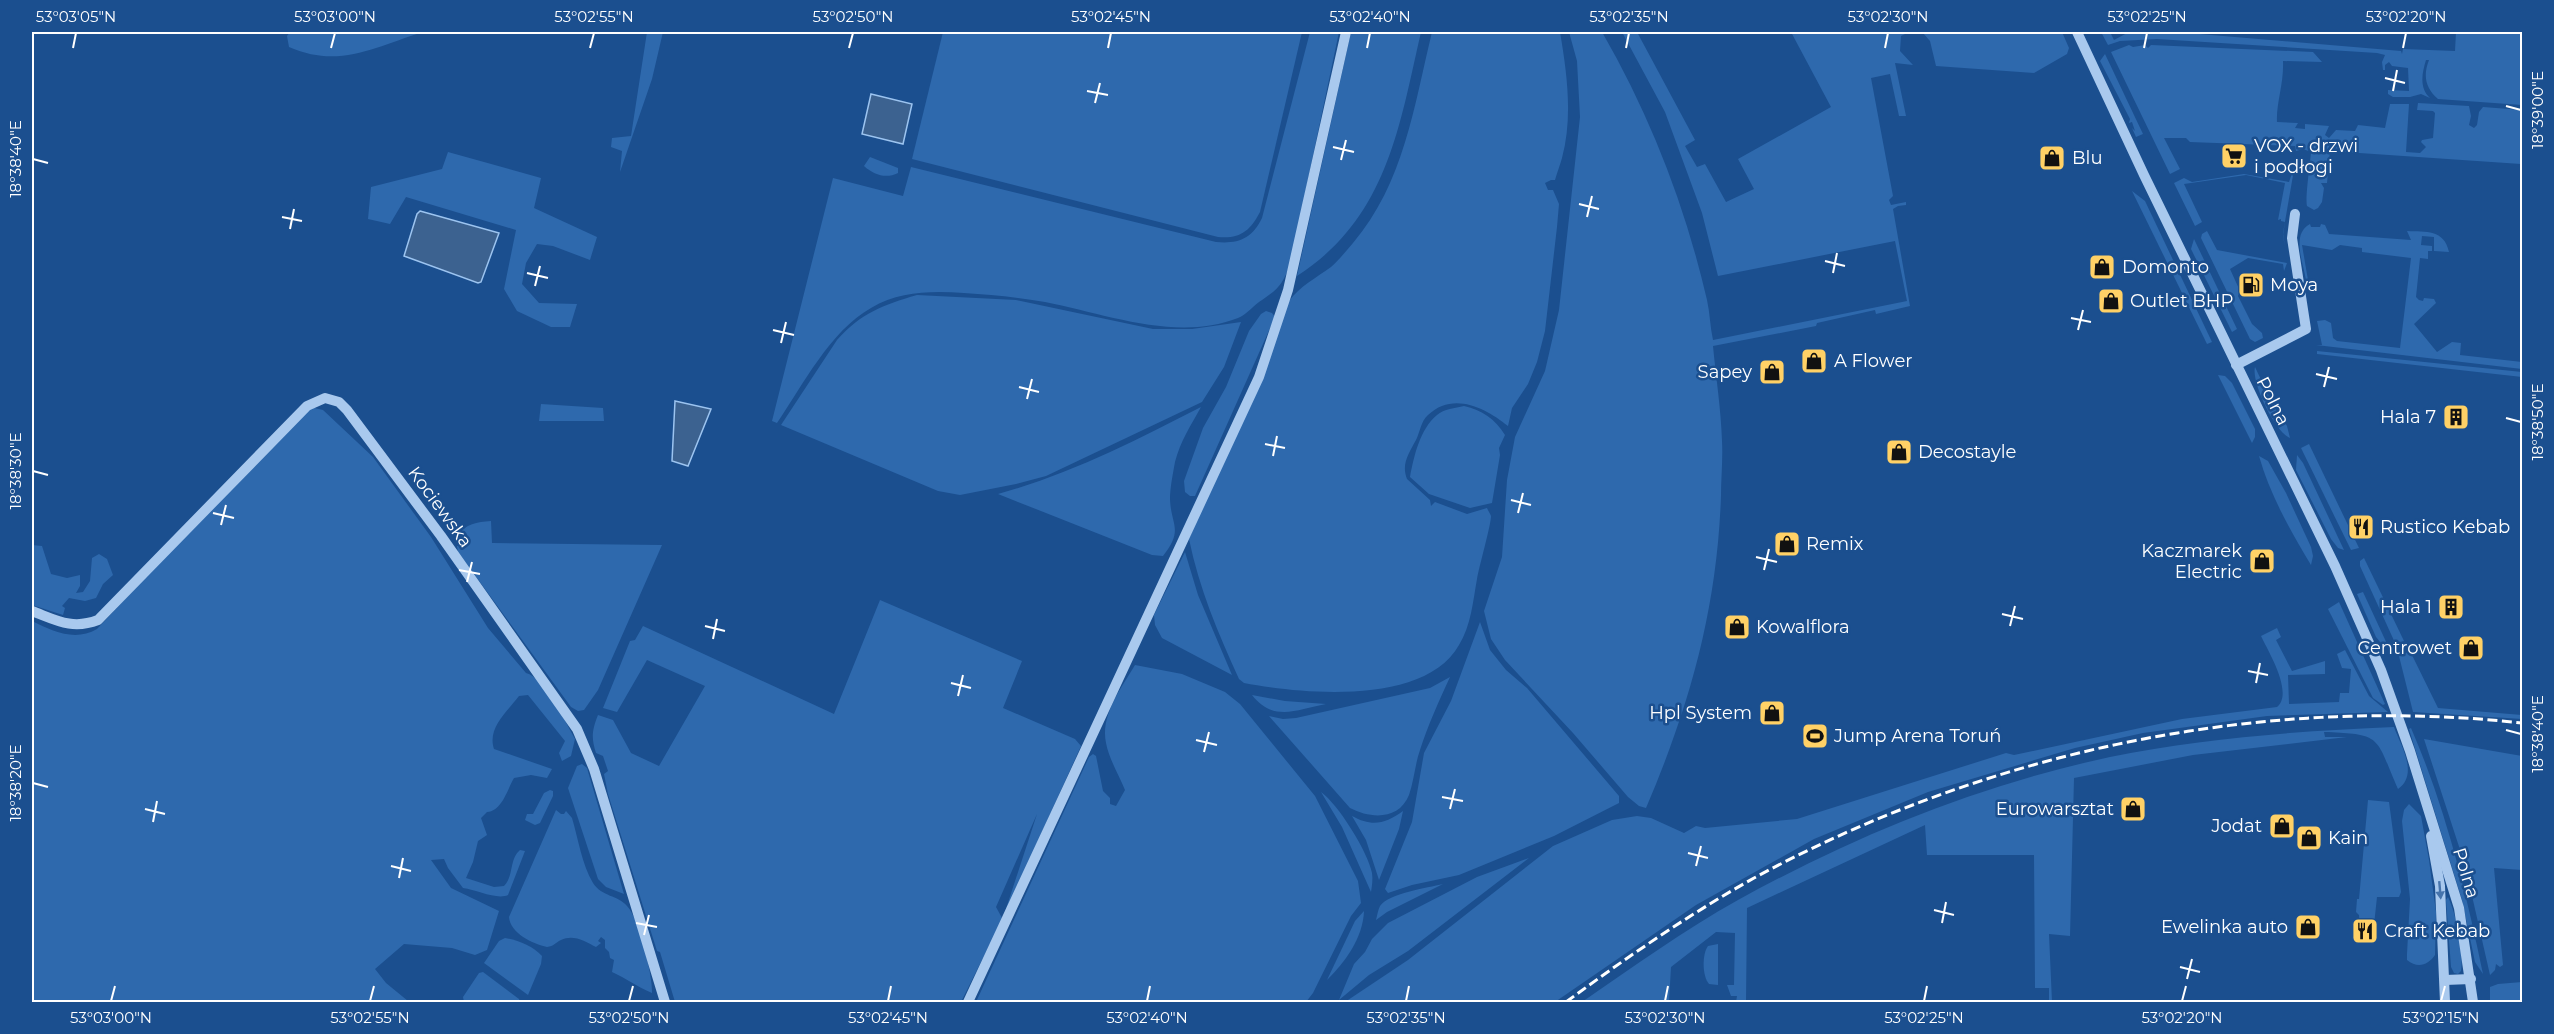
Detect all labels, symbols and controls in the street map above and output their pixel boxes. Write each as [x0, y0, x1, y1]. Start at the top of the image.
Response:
text: 53°03'05"N [36, 7, 116, 26]
text: 53°03'00"N [294, 7, 376, 26]
text: 53°02'55"N [554, 7, 634, 26]
text: 53°02'50"N [813, 7, 893, 26]
text: 53°02'45"N [1071, 7, 1151, 26]
text: 53°02'40"N [1329, 7, 1411, 26]
text: 53°02'35"N [1589, 7, 1669, 26]
text: 53°02'30"N [1847, 7, 1929, 26]
text: 53°02'25"N [2107, 7, 2187, 26]
text: 53°02'20"N [2365, 7, 2447, 26]
text: 18°39'00"E [2528, 71, 2547, 149]
text: 18°38'40"E [6, 120, 25, 198]
place label: VOX - drzwi i podłogi [2254, 135, 2358, 178]
supermarket icon: VOX - drzwi i podłogi [2219, 141, 2249, 171]
shop icon: Blu [2037, 143, 2067, 173]
place label: Blu [2072, 147, 2103, 169]
shop icon: Domonto [2087, 252, 2117, 282]
place label: Domonto [2122, 256, 2209, 278]
fuel station icon: Moya [2236, 270, 2266, 300]
place label: Moya [2270, 274, 2318, 296]
shop icon: Outlet BHP [2096, 286, 2126, 316]
place label: Outlet BHP [2130, 290, 2233, 312]
shop icon: A Flower [1799, 346, 1829, 376]
place label: A Flower [1834, 350, 1913, 372]
shop icon: Sapey [1757, 357, 1787, 387]
place label: Sapey [1698, 361, 1752, 383]
street label: Polna [2251, 373, 2295, 429]
text: 18°38'50"E [2528, 384, 2547, 460]
building icon: Hala 7 [2441, 402, 2471, 432]
place label: Hala 7 [2380, 406, 2436, 428]
text: 18°38'30"E [6, 432, 25, 510]
shop icon: Decostayle [1884, 437, 1914, 467]
place label: Decostayle [1918, 441, 2017, 463]
street label: Kociewska [403, 462, 477, 552]
restaurant icon: Rustico Kebab [2346, 512, 2376, 542]
place label: Rustico Kebab [2380, 516, 2510, 538]
shop icon: Remix [1772, 529, 1802, 559]
place label: Remix [1806, 533, 1864, 555]
place label: Kaczmarek Electric [2141, 540, 2242, 583]
shop icon: Kaczmarek Electric [2247, 546, 2277, 576]
building icon: Hala 1 [2436, 592, 2466, 622]
place label: Hala 1 [2380, 596, 2432, 618]
shop icon: Kowalflora [1722, 612, 1752, 642]
place label: Kowalflora [1756, 616, 1850, 638]
shop icon: Centrowet [2456, 633, 2486, 663]
place label: Centrowet [2358, 637, 2452, 659]
text: 18°38'40"E [2528, 695, 2547, 773]
shop icon: Hpl System [1757, 698, 1787, 728]
place label: Hpl System [1649, 702, 1752, 724]
sports icon: Jump Arena Toruń [1800, 721, 1830, 751]
place label: Jump Arena Toruń [1833, 725, 2002, 747]
text: 18°38'20"E [6, 744, 25, 822]
shop icon: Eurowarsztat [2118, 794, 2148, 824]
place label: Eurowarsztat [1996, 798, 2114, 820]
shop icon: Jodat [2267, 811, 2297, 841]
place label: Jodat [2211, 815, 2262, 837]
shop icon: Kain [2294, 823, 2324, 853]
place label: Kain [2328, 827, 2368, 849]
street label: Polna [2448, 845, 2484, 901]
one-way arrow [2435, 881, 2445, 900]
shop icon: Ewelinka auto [2293, 912, 2323, 942]
place label: Ewelinka auto [2161, 916, 2288, 938]
restaurant icon: Craft Kebab [2350, 916, 2380, 946]
place label: Craft Kebab [2384, 920, 2490, 942]
text: 53°03'00"N [70, 1008, 152, 1027]
text: 53°02'55"N [330, 1008, 410, 1027]
text: 53°02'50"N [589, 1008, 669, 1027]
text: 53°02'45"N [848, 1008, 928, 1027]
text: 53°02'40"N [1106, 1008, 1188, 1027]
text: 53°02'35"N [1366, 1008, 1446, 1027]
text: 53°02'30"N [1624, 1008, 1706, 1027]
text: 53°02'25"N [1884, 1008, 1964, 1027]
text: 53°02'20"N [2141, 1008, 2223, 1027]
text: 53°02'15"N [2403, 1008, 2479, 1027]

